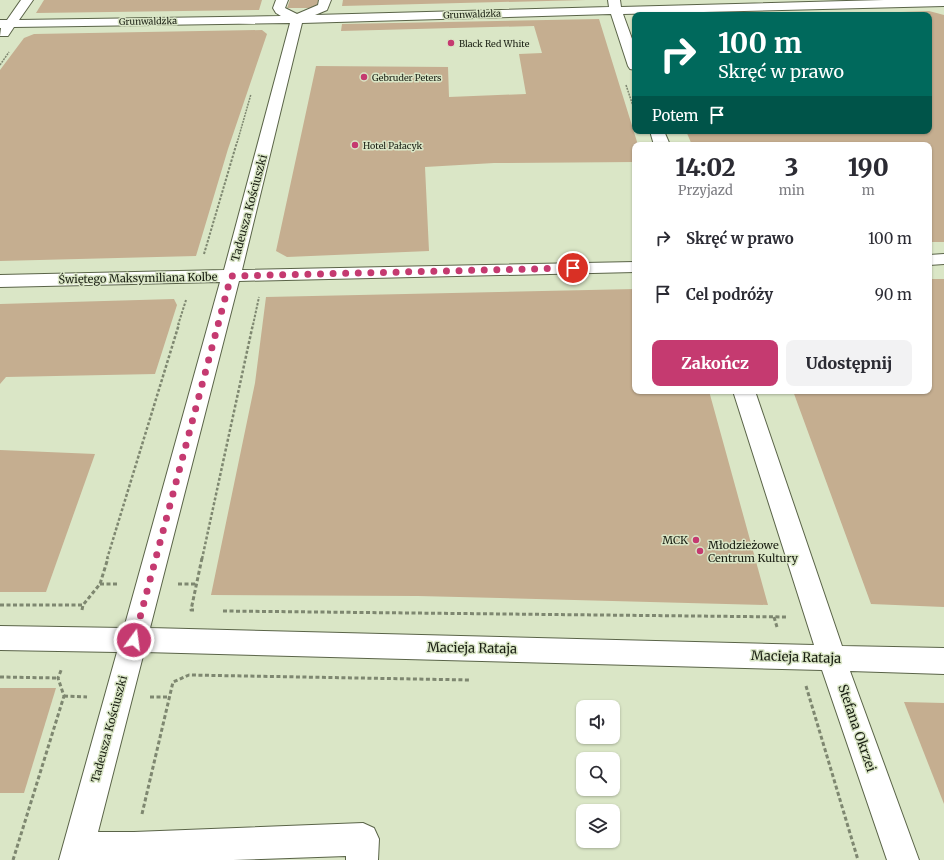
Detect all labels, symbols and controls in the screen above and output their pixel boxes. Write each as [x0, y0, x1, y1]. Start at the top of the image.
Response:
street label: Grunwaldzka [443, 7, 501, 21]
street label: Grunwaldzka [119, 15, 177, 27]
text: 100 m [718, 25, 802, 61]
icon: right [652, 28, 704, 80]
marker: Black Red White [446, 38, 456, 48]
place label: Black Red White [459, 38, 530, 49]
text: Skręć w prawo [718, 60, 844, 83]
marker: Gebruder Peters [359, 72, 369, 82]
place label: Gebruder Peters [372, 72, 442, 83]
icon: arrive [706, 104, 728, 126]
text: Potem [652, 106, 698, 125]
marker: Hotel Pałacyk [350, 140, 360, 150]
place label: Hotel Pałacyk [363, 140, 422, 151]
text: 14:02 [675, 152, 736, 183]
text: 3 [785, 152, 799, 183]
text: 190 [848, 152, 889, 183]
street label: Tadeusza Kościuszki [228, 153, 270, 263]
text: Przyjazd [678, 182, 733, 199]
text: min [779, 182, 805, 199]
text: m [862, 182, 875, 199]
icon: right [652, 227, 674, 249]
text: Skręć w prawo [686, 229, 794, 248]
text: 100 m [868, 229, 912, 248]
pin [556, 251, 590, 285]
icon: arrive [562, 257, 584, 279]
street label: Świętego Maksymiliana Kolbe [58, 270, 218, 286]
icon: arrive [652, 283, 674, 305]
text: Cel podróży [686, 285, 773, 304]
text: 90 m [875, 285, 912, 304]
button: Zakończ [652, 340, 778, 386]
button: Udostępnij [786, 340, 912, 386]
place label: MCK [662, 533, 688, 547]
marker: MCK [691, 535, 701, 545]
place label: Młodzieżowe Centrum Kultury [708, 538, 799, 565]
marker: Młodzieżowe Centrum Kultury [695, 546, 705, 556]
position arrow [113, 619, 155, 661]
street label: Macieja Rataja [427, 639, 517, 657]
street label: Macieja Rataja [751, 647, 841, 667]
street label: Tadeusza Kościuszki [88, 674, 130, 784]
street label: Stefana Okrzei [834, 682, 880, 774]
map controls [576, 700, 620, 848]
button: sound [576, 700, 620, 744]
button: search [576, 752, 620, 796]
button: layers [576, 804, 620, 848]

